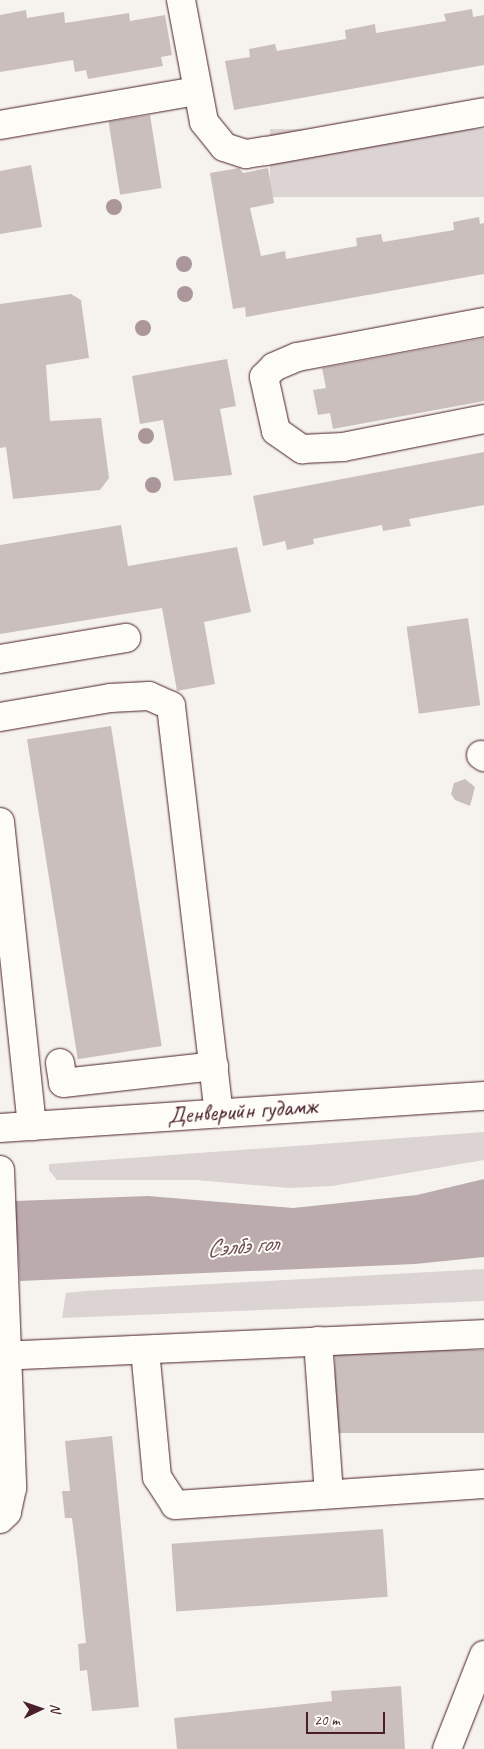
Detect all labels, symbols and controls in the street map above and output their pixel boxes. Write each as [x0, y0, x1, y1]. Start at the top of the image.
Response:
street label: Денверийн гудамж [166, 1091, 318, 1131]
water label: Сэлбэ гол [205, 1228, 279, 1264]
north arrow [15, 1684, 65, 1734]
scale bar [309, 1702, 388, 1734]
text: N [47, 1703, 64, 1713]
text: 20 m [314, 1711, 340, 1730]

